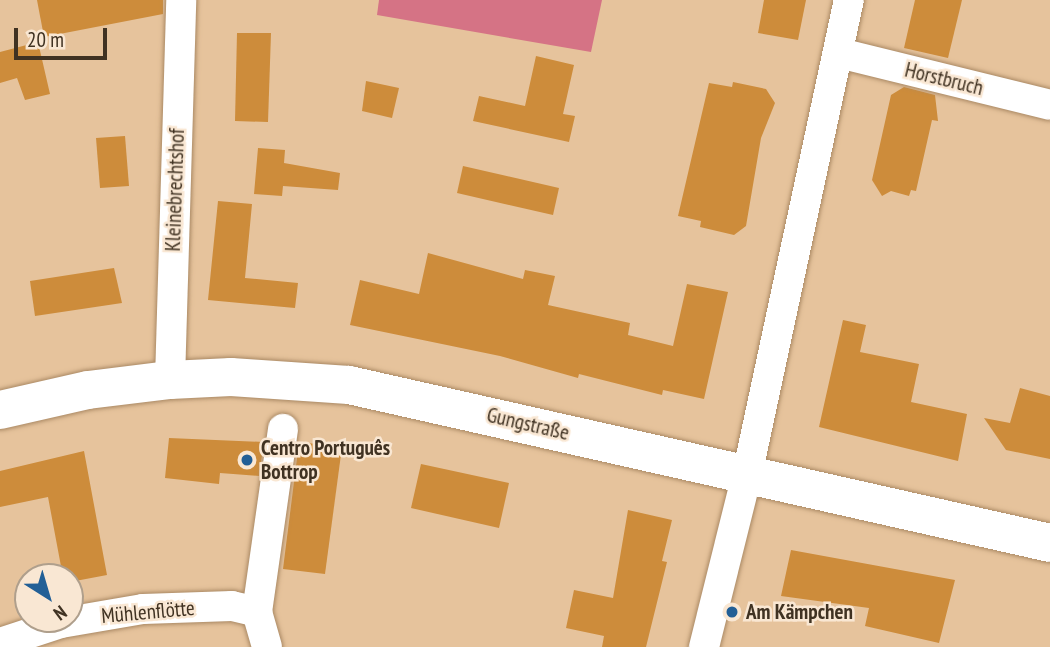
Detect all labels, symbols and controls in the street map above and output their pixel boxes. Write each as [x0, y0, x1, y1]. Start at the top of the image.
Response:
scale bar [18, 14, 110, 58]
text: 20 m [27, 26, 64, 53]
street label: Horstbruch [902, 57, 986, 101]
street label: Kleinebrechtshof [160, 128, 190, 252]
street label: Gungstraße [484, 402, 572, 446]
place label: Centro Português Bottrop [261, 435, 390, 485]
marker: Centro Português Bottrop [239, 452, 255, 468]
north arrow [14, 563, 84, 633]
street label: Mühlenflötte [100, 595, 196, 629]
place label: Am Kämpchen [746, 599, 853, 625]
text: N [49, 600, 72, 626]
marker: Am Kämpchen [724, 604, 740, 620]

